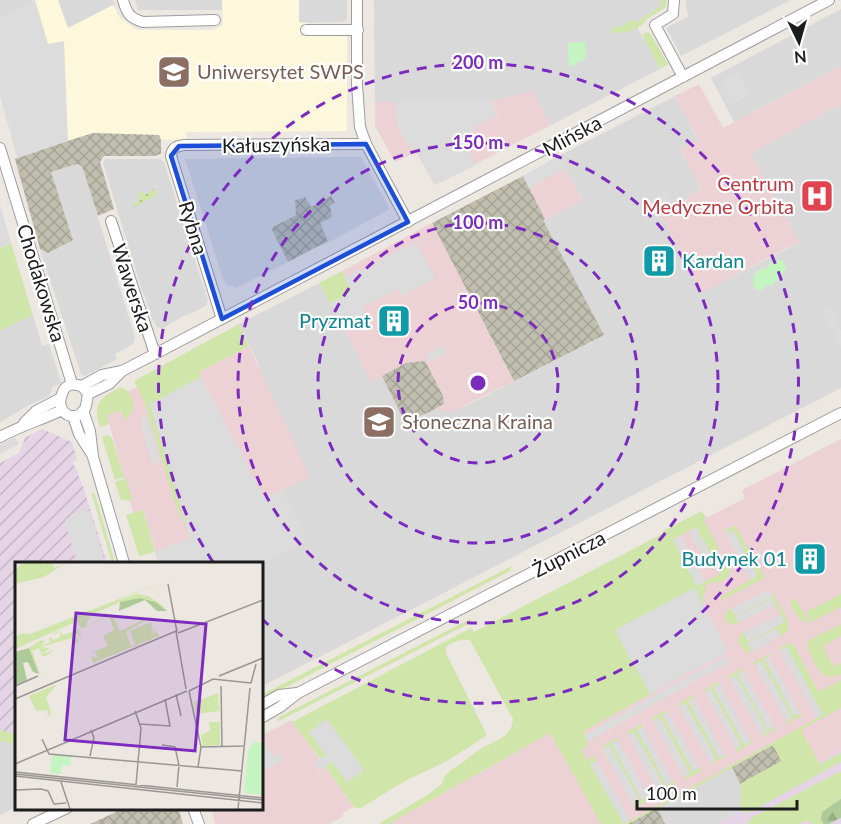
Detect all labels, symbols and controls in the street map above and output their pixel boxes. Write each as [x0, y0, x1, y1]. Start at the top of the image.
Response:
north arrow [769, 12, 829, 72]
text: N [793, 47, 807, 67]
text: 200 m [453, 51, 503, 73]
school or university icon: Uniwersytet SWPS [156, 54, 192, 90]
place label: Uniwersytet SWPS [197, 59, 364, 83]
street label: Mińska [538, 110, 605, 161]
street label: Kałuszyńska [222, 131, 330, 157]
text: 150 m [453, 131, 503, 153]
place label: Centrum Medyczne Orbita [642, 171, 794, 218]
hospital icon: Centrum Medyczne Orbita [799, 178, 835, 214]
street label: Rybna [174, 198, 213, 257]
text: 100 m [453, 211, 503, 233]
street label: Chodakowska [13, 221, 71, 345]
street label: Wawerska [107, 240, 159, 335]
building icon: Kardan [641, 243, 677, 279]
place label: Kardan [682, 248, 744, 272]
text: 50 m [458, 291, 498, 313]
building icon: Pryzmat [376, 303, 412, 339]
place label: Pryzmat [299, 308, 371, 332]
centre of rings [468, 373, 488, 393]
school or university icon: Słoneczna Kraina [361, 404, 397, 440]
place label: Słoneczna Kraina [402, 409, 553, 433]
street label: Żupnicza [528, 525, 609, 582]
building icon: Budynek 01 [792, 541, 828, 577]
place label: Budynek 01 [681, 546, 787, 570]
inset map [15, 562, 262, 809]
scale bar [637, 773, 798, 811]
text: 100 m [646, 782, 697, 804]

